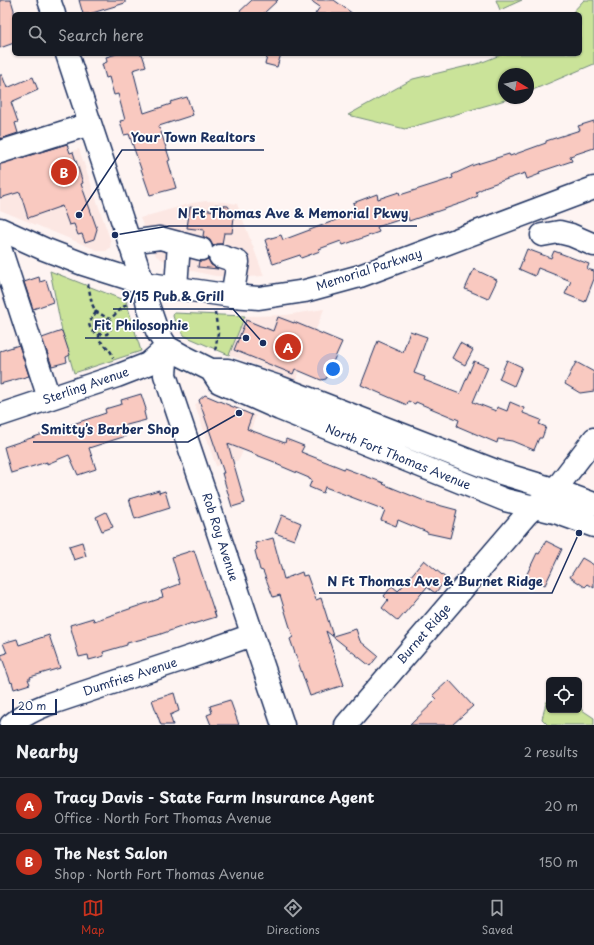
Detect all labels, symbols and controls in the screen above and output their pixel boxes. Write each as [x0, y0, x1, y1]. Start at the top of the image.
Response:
search box [12, 12, 582, 56]
icon: search [26, 23, 48, 45]
text: Search here [58, 23, 144, 46]
north arrow [498, 68, 534, 104]
callout: Your Town Realtors [122, 125, 264, 150]
text: Your Town Realtors [131, 127, 255, 146]
pin: B [51, 157, 77, 187]
callout: N Ft Thomas Ave & Memorial Pkwy [169, 201, 417, 226]
text: N Ft Thomas Ave & Memorial Pkwy [178, 203, 408, 222]
street label: Memorial Parkway [314, 243, 424, 295]
callout: 9/15 Pub & Grill [113, 284, 233, 309]
text: 9/15 Pub & Grill [122, 286, 224, 305]
callout: Fit Philosophie [85, 313, 196, 338]
text: Fit Philosophie [94, 315, 188, 334]
pin: A [275, 332, 301, 362]
your location [323, 359, 343, 379]
street label: Sterling Avenue [40, 362, 131, 408]
callout: Smitty’s Barber Shop [33, 417, 188, 442]
text: Smitty’s Barber Shop [41, 419, 179, 438]
street label: North Fort Thomas Avenue [323, 419, 474, 494]
street label: Rob Roy Avenue [198, 490, 244, 583]
callout: N Ft Thomas Ave & Burnet Ridge [319, 568, 552, 593]
text: N Ft Thomas Ave & Burnet Ridge [327, 571, 543, 590]
street label: Burnet Ridge [392, 599, 454, 667]
street label: Dumfries Avenue [80, 652, 180, 700]
map controls [546, 677, 582, 713]
button: locate [546, 677, 582, 713]
scale bar [12, 697, 57, 716]
text: 20 m [18, 697, 46, 714]
text: Nearby [16, 738, 78, 764]
text: 2 results [524, 742, 578, 761]
text: Tracy Davis - State Farm Insurance Agent [54, 785, 375, 808]
text: A [24, 796, 34, 815]
text: 20 m [544, 796, 578, 815]
text: Office · North Fort Thomas Avenue [54, 808, 272, 827]
text: The Nest Salon [54, 841, 168, 864]
text: B [25, 852, 33, 871]
text: 150 m [539, 852, 578, 871]
text: Shop · North Fort Thomas Avenue [54, 864, 264, 883]
tab: Map [81, 897, 104, 938]
tab: Directions [266, 897, 320, 938]
tab: Saved [482, 897, 513, 938]

